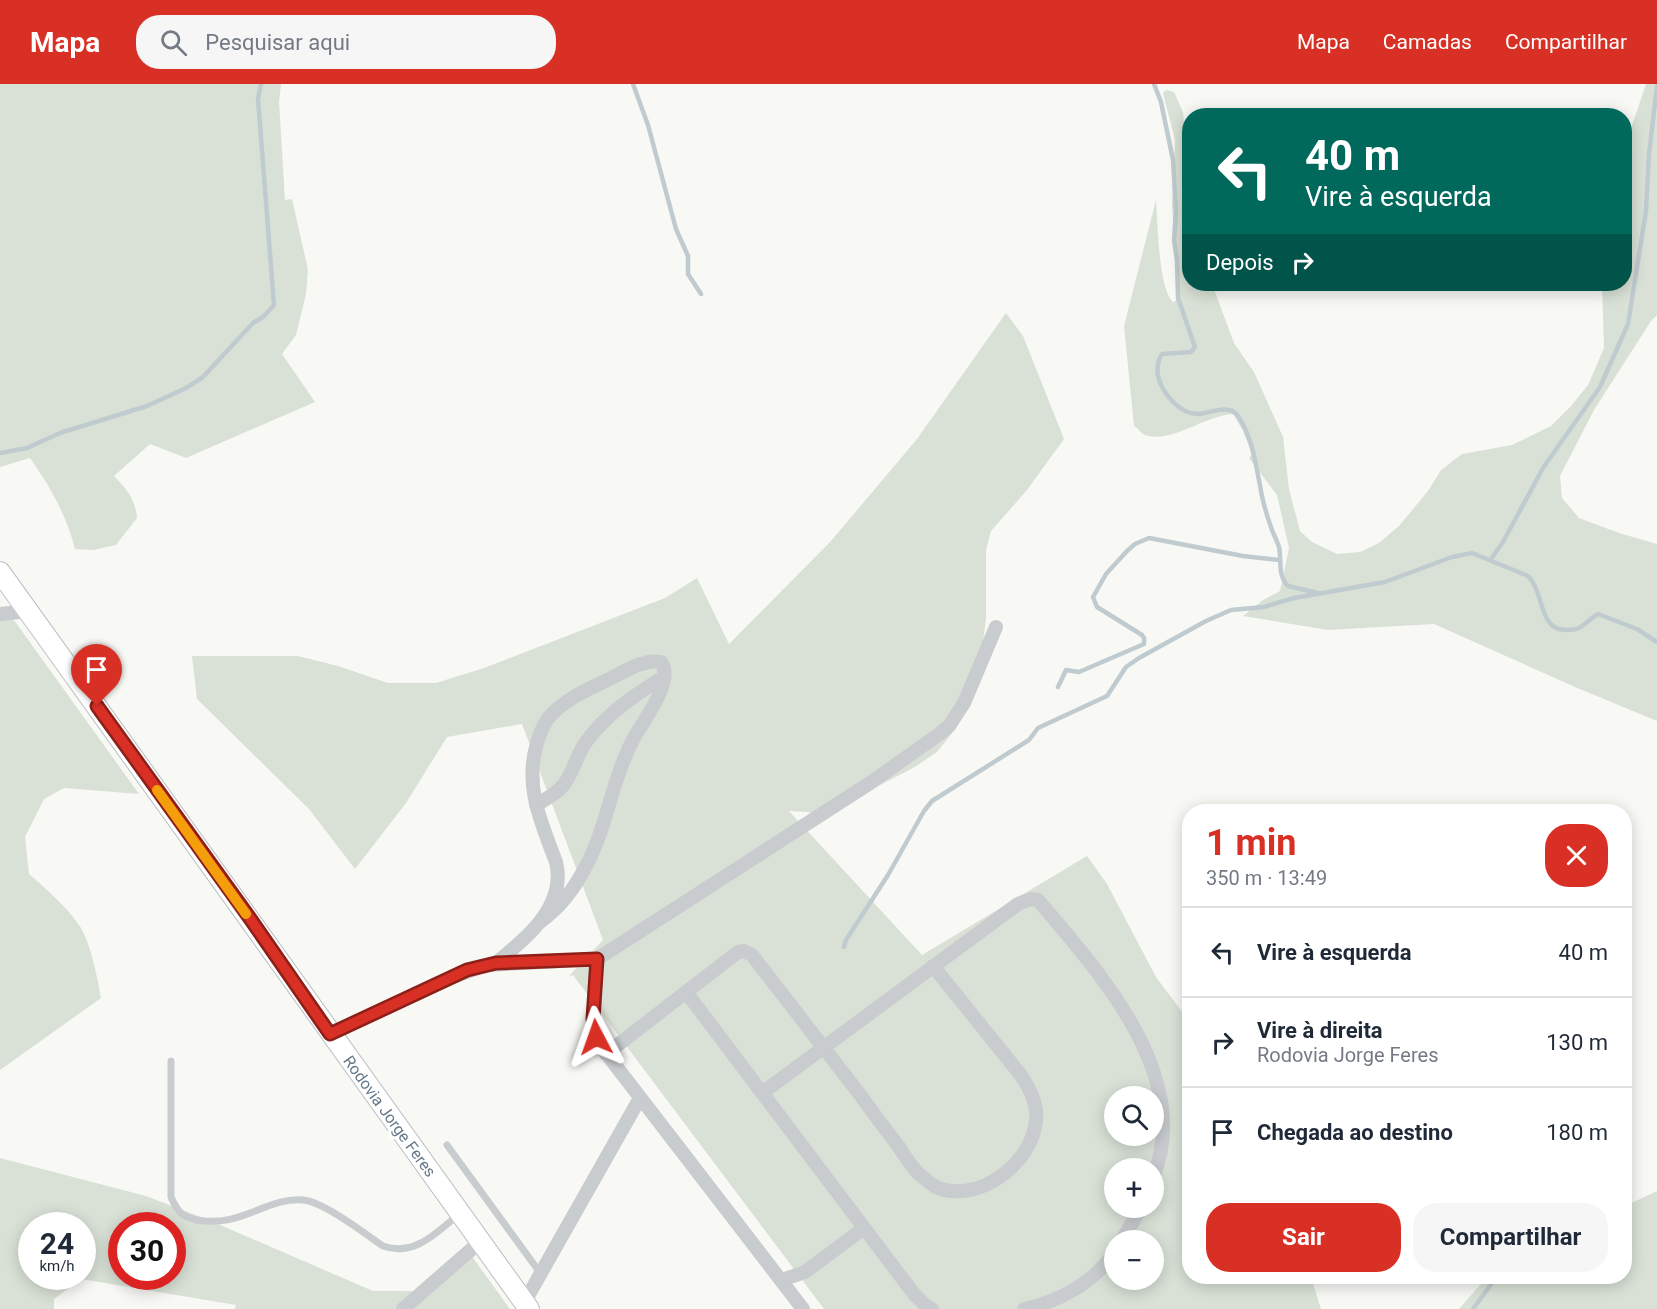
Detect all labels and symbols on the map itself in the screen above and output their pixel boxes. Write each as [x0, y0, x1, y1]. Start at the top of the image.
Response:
pin [71, 644, 122, 706]
position arrow [564, 1005, 628, 1069]
street label: Rodovia Jorge Feres [339, 1052, 440, 1181]
speed limit sign: 30 [108, 1212, 186, 1290]

